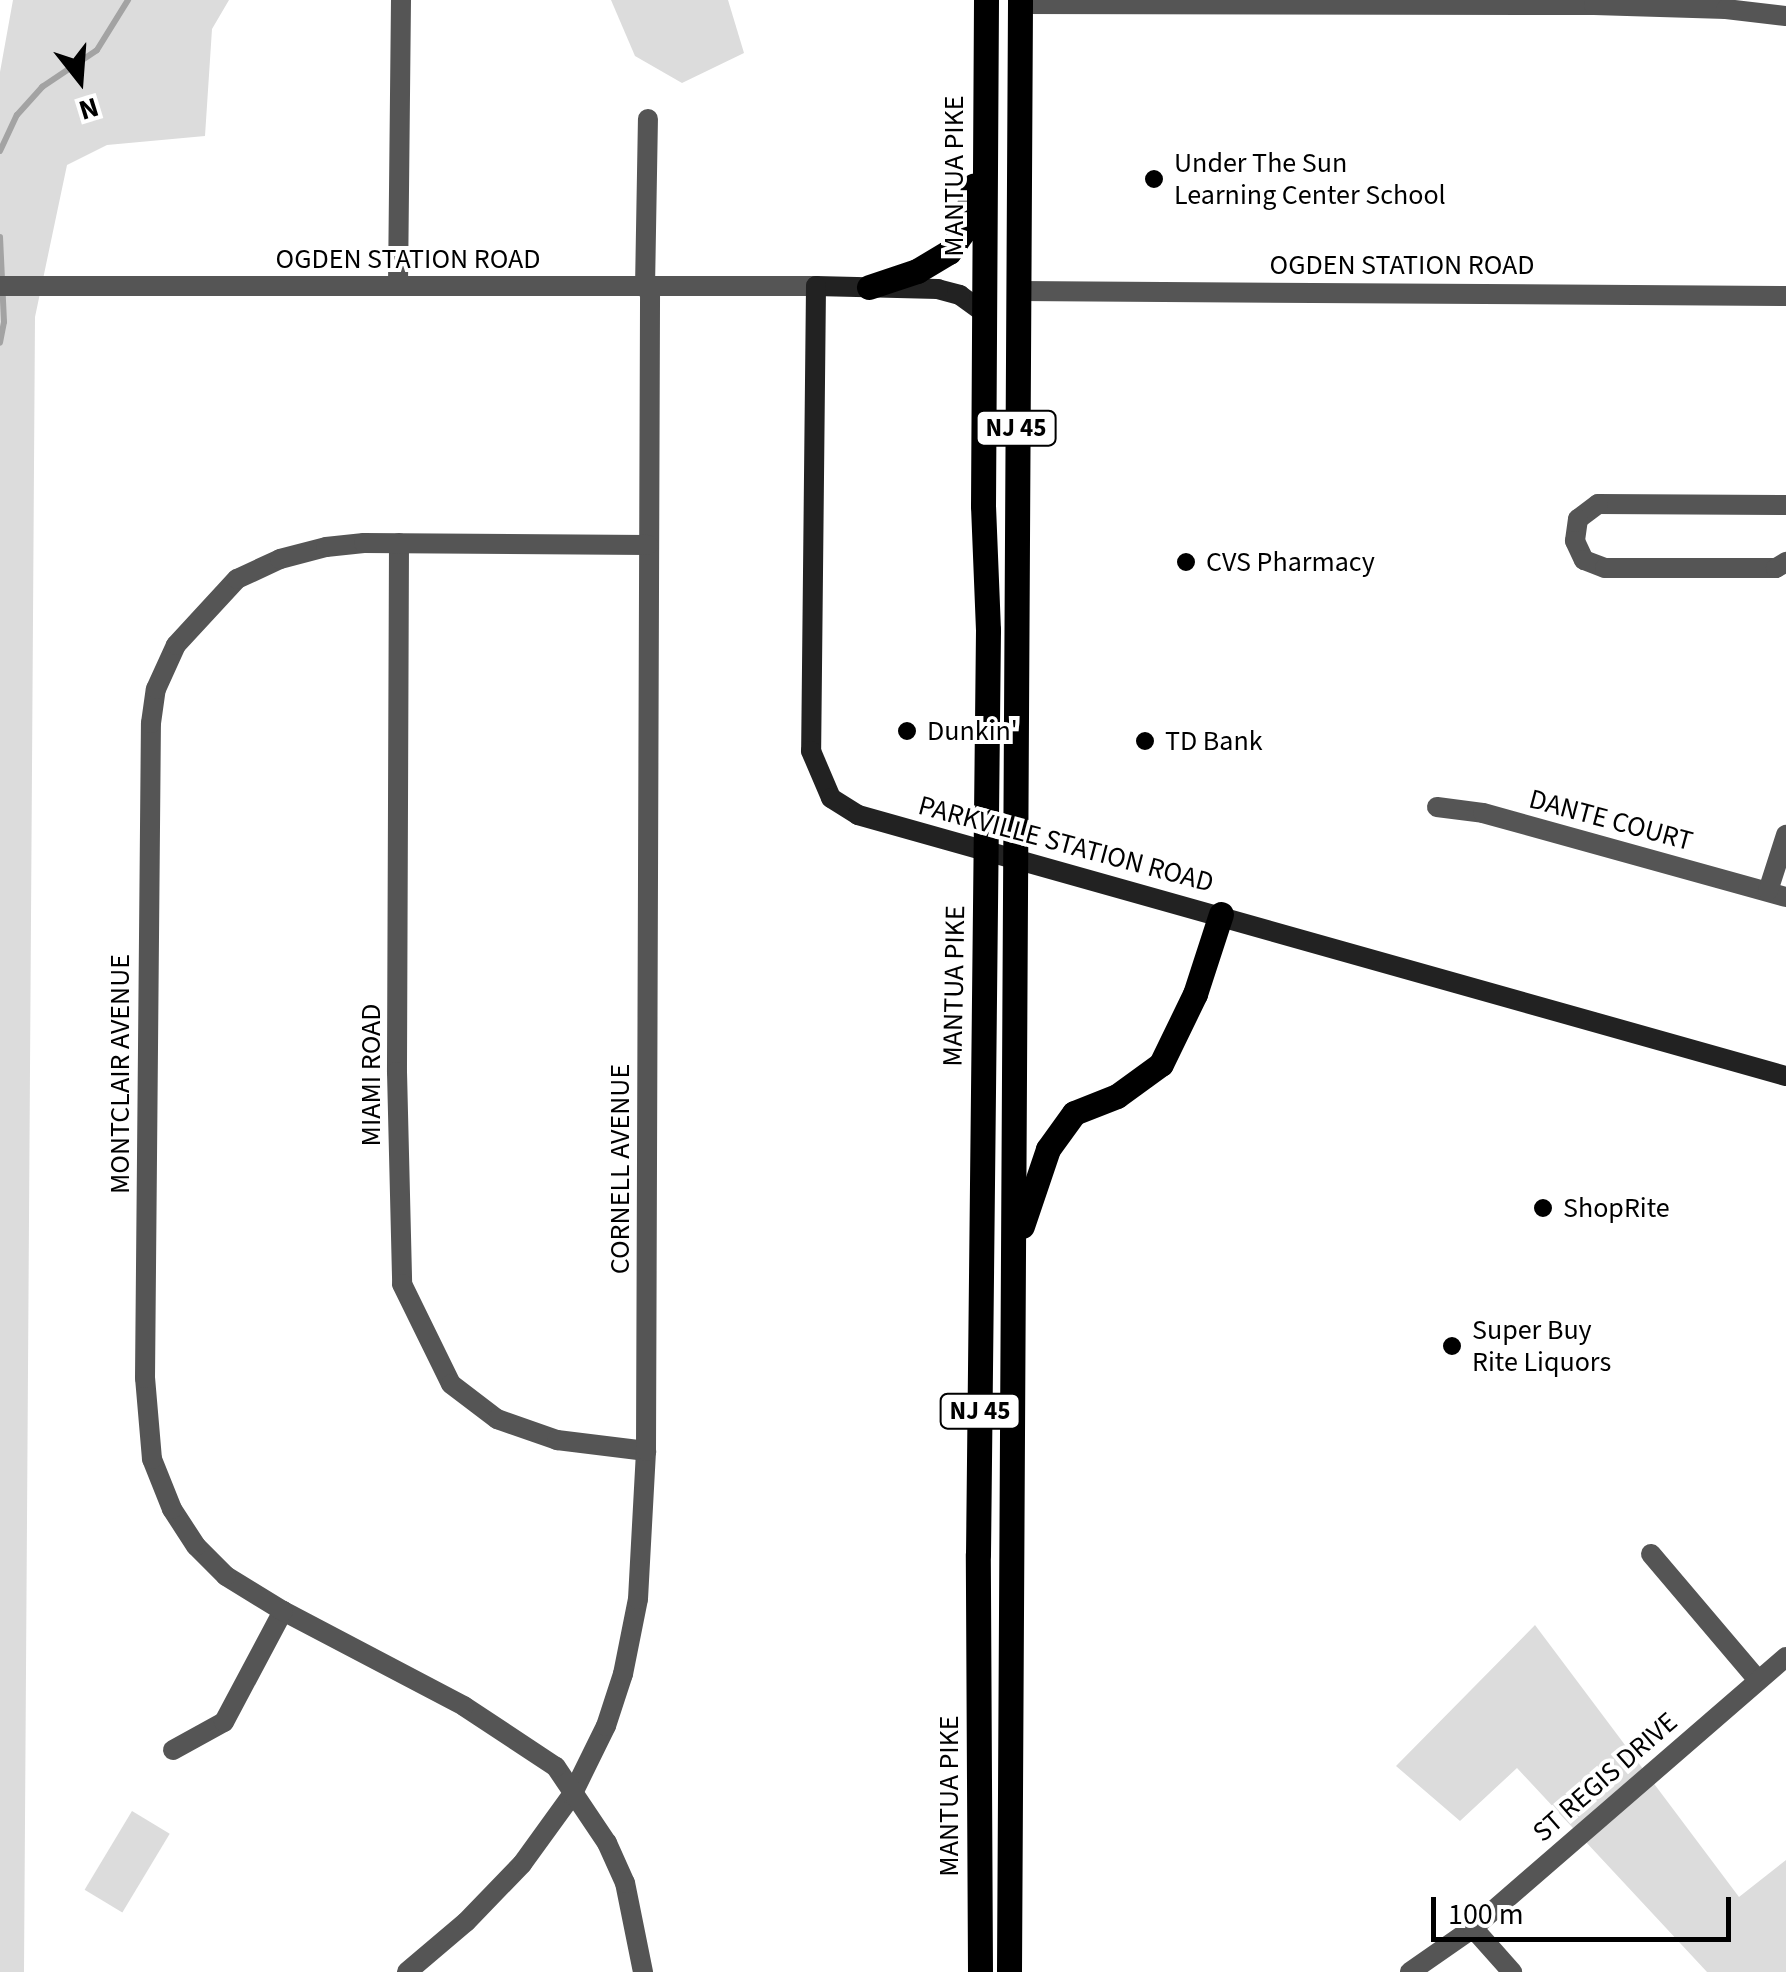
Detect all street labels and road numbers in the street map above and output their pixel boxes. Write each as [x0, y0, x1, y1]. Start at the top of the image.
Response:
street label: MANTUA PIKE [937, 95, 971, 257]
street label: OGDEN STATION ROAD [276, 242, 540, 276]
street label: OGDEN STATION ROAD [1270, 248, 1534, 282]
road number: NJ 45 [974, 408, 1058, 448]
street label: DANTE COURT [1526, 782, 1696, 858]
street label: PARKVILLE STATION ROAD [915, 788, 1217, 900]
street label: MANTUA PIKE [936, 905, 972, 1067]
street label: MONTCLAIR AVENUE [103, 954, 137, 1194]
street label: MIAMI ROAD [354, 1004, 388, 1146]
street label: CORNELL AVENUE [603, 1064, 637, 1274]
road number: NJ 45 [938, 1391, 1022, 1431]
street label: ST REGIS DRIVE [1526, 1705, 1684, 1849]
street label: MANTUA PIKE [932, 1715, 966, 1877]

